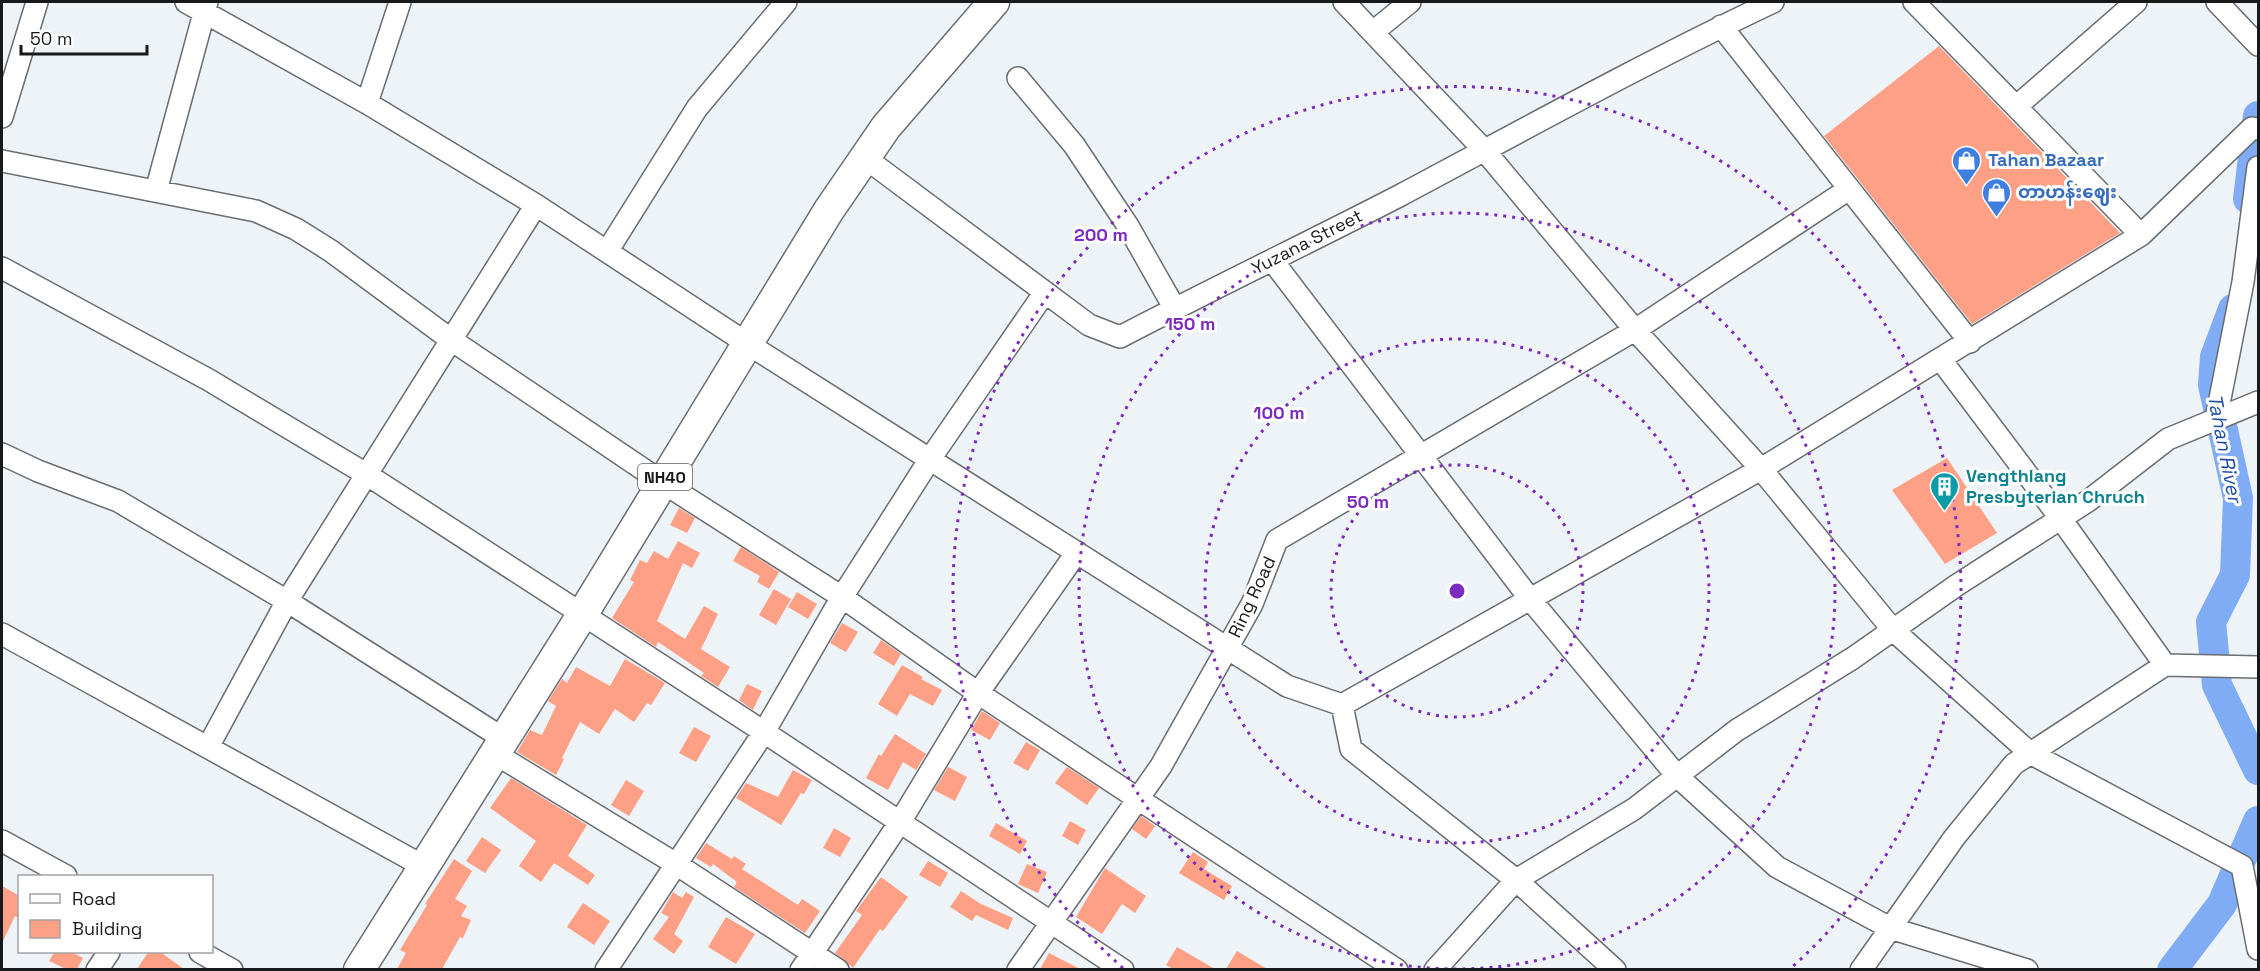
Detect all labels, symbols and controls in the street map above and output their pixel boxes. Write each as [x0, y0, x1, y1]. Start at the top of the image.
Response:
scale bar [21, 18, 147, 56]
text: 50 m [30, 27, 72, 50]
shop icon: Tahan Bazaar [1951, 144, 1983, 186]
place label: Tahan Bazaar [1988, 148, 2104, 171]
shop icon: တာဟန်းဈေး [1981, 176, 2013, 218]
place label: တာဟန်းဈေး [2018, 180, 2117, 206]
street label: Yuzana Street [1247, 204, 1366, 279]
text: 200 m [1074, 223, 1128, 246]
text: 150 m [1165, 312, 1215, 335]
water label: Tahan River [2202, 392, 2249, 507]
text: 100 m [1253, 401, 1305, 424]
road number: NH40 [638, 464, 692, 490]
place label: Vengthlang Presbyterian Chruch [1966, 464, 2145, 508]
building icon: Vengthlang Presbyterian Chruch [1929, 470, 1961, 512]
text: 50 m [1347, 490, 1389, 513]
street label: Ring Road [1223, 552, 1280, 641]
centre of rings [1447, 581, 1467, 601]
legend [18, 875, 213, 953]
text: Road [72, 887, 116, 910]
text: Building [72, 917, 142, 940]

